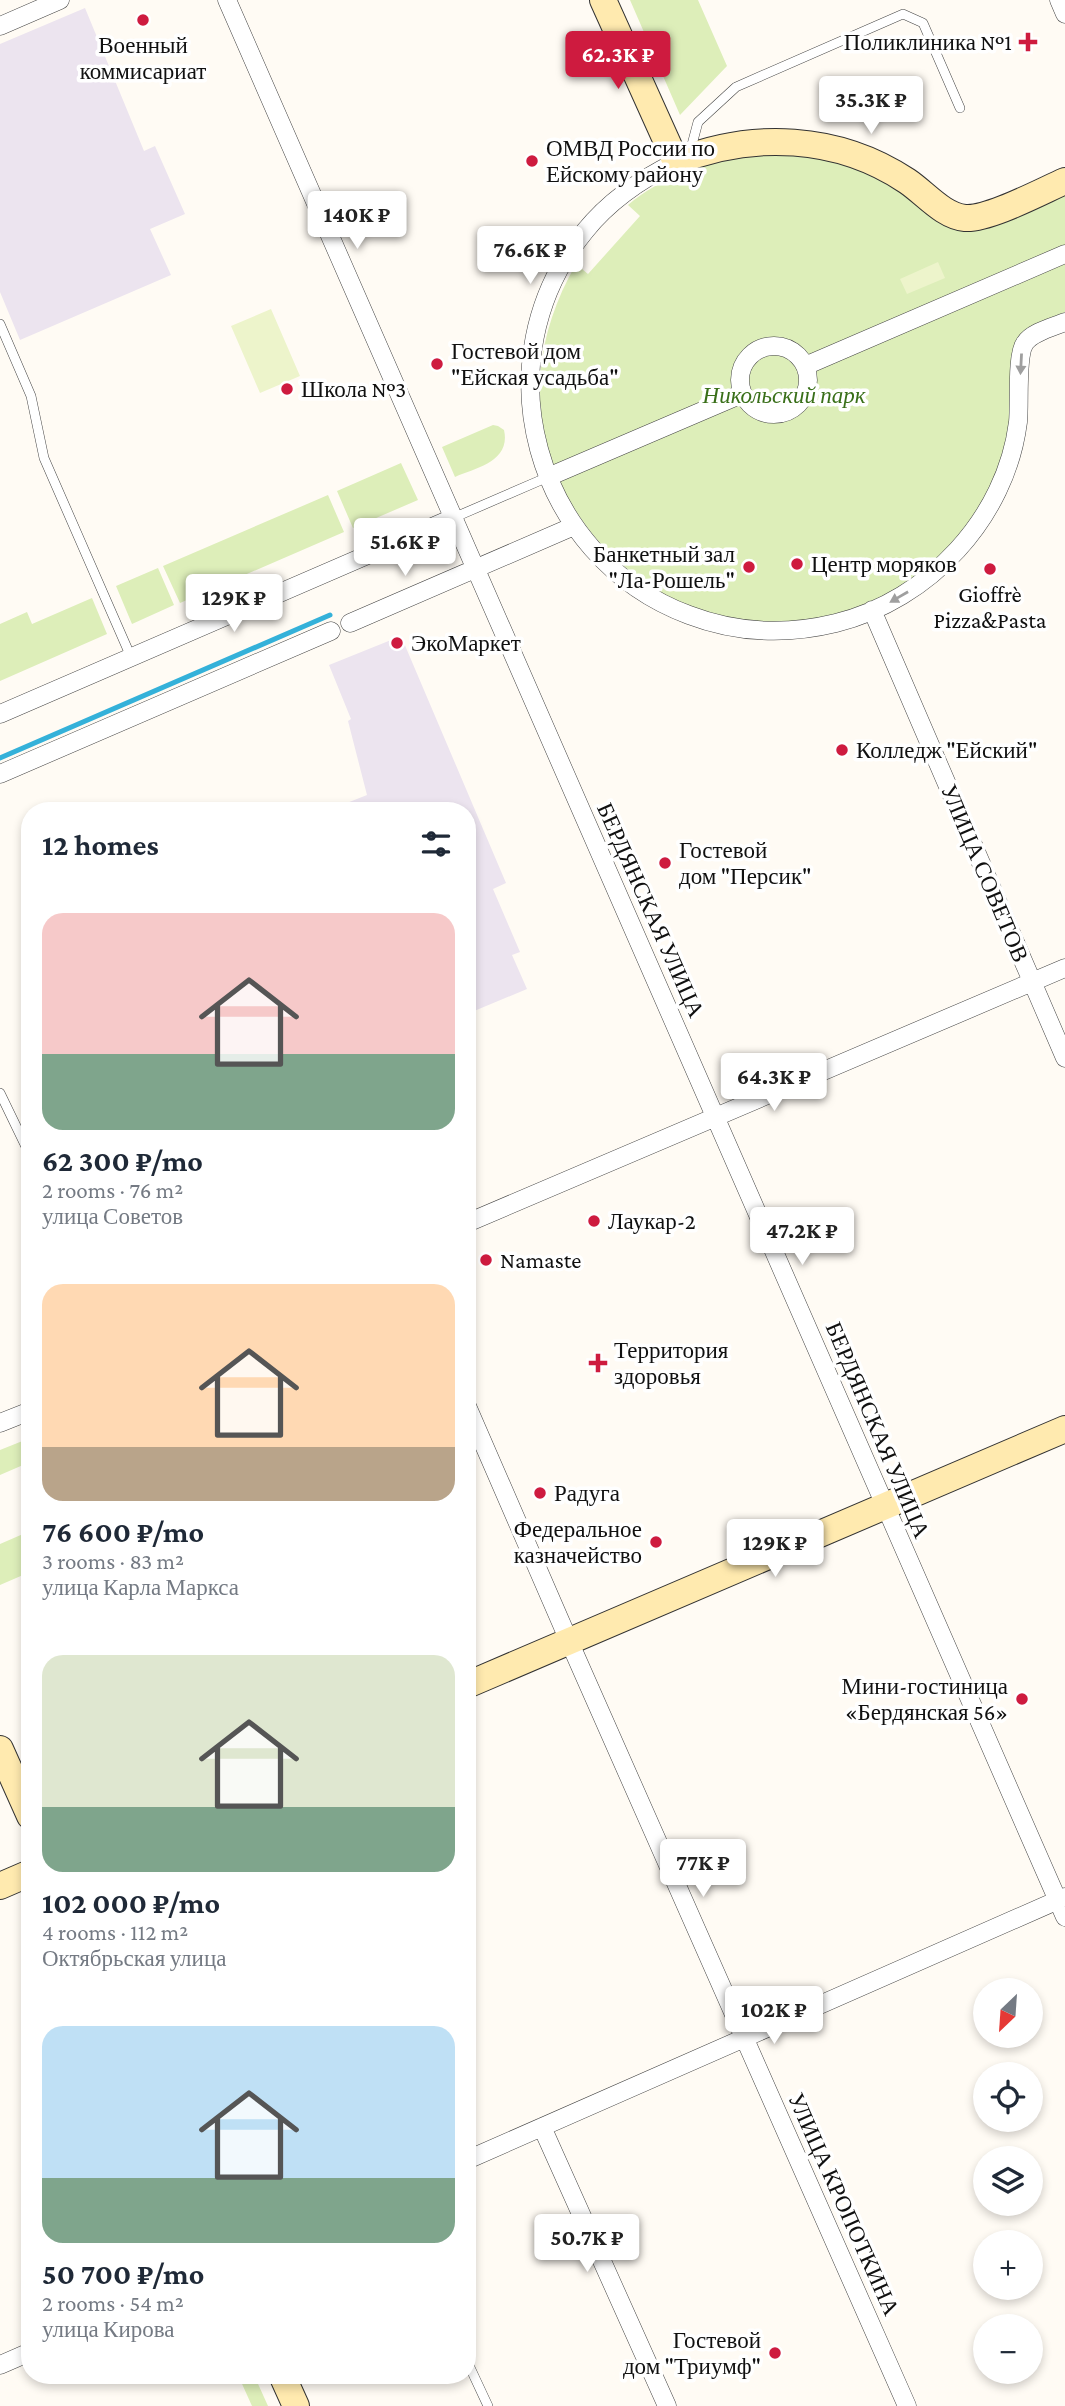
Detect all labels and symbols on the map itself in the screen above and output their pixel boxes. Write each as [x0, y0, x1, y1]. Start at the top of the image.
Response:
marker: Военный коммисариат [135, 12, 151, 28]
place label: Поликлиника №1 [844, 29, 1012, 55]
place label: Военный коммисариат [80, 32, 206, 84]
pin: 62.3K ₽ [553, 32, 683, 91]
marker: Поликлиника №1 [1018, 32, 1038, 52]
pin: 35.3K ₽ [806, 76, 936, 136]
place label: ОМВД России по Ейскому району [546, 135, 715, 187]
marker: ОМВД России по Ейскому району [524, 153, 540, 169]
pin: 140K ₽ [300, 191, 414, 251]
pin: 76.6K ₽ [465, 226, 595, 286]
place label: Гостевой дом "Ейская усадьба" [451, 338, 619, 390]
one-way arrow [1015, 353, 1026, 375]
marker: Гостевой дом "Ейская усадьба" [429, 356, 445, 372]
place label: Школа №3 [301, 376, 406, 402]
marker: Школа №3 [279, 381, 295, 397]
park label: Никольский парк [702, 382, 866, 408]
pin: 51.6K ₽ [340, 518, 470, 578]
place label: Банкетный зал "Ла-Рошель" [593, 541, 735, 593]
place label: Центр моряков [811, 551, 957, 577]
marker: Центр моряков [789, 556, 805, 572]
marker: Банкетный зал "Ла-Рошель" [741, 559, 757, 575]
marker: Gioffrè Pizza&Pasta [982, 561, 998, 577]
pin: 129K ₽ [177, 574, 291, 634]
place label: Gioffrè Pizza&Pasta [934, 581, 1047, 633]
one-way arrow [889, 590, 908, 603]
place label: ЭкоМаркет [411, 630, 521, 656]
marker: ЭкоМаркет [389, 635, 405, 651]
place label: Колледж "Ейский" [856, 737, 1037, 763]
marker: Колледж "Ейский" [834, 742, 850, 758]
street label: УЛИЦА СОВЕТОВ [936, 780, 1034, 966]
street label: БЕРДЯНСКАЯ УЛИЦА [592, 799, 710, 1022]
place label: Гостевой дом "Персик" [679, 837, 811, 889]
marker: Гостевой дом "Персик" [657, 855, 673, 871]
pin: 64.3K ₽ [709, 1054, 839, 1113]
place label: Лаукар-2 [608, 1208, 696, 1234]
pin: 47.2K ₽ [737, 1208, 867, 1267]
marker: Лаукар-2 [586, 1213, 602, 1229]
place label: Namaste [500, 1247, 581, 1273]
marker: Namaste [478, 1252, 494, 1268]
street label: БЕРДЯНСКАЯ УЛИЦА [821, 1318, 935, 1542]
place label: Территория здоровья [614, 1337, 729, 1389]
marker: Территория здоровья [588, 1353, 608, 1373]
place label: Радуга [554, 1480, 620, 1506]
marker: Радуга [532, 1485, 548, 1501]
place label: Федеральное казначейство [514, 1516, 642, 1568]
pin: 129K ₽ [718, 1520, 832, 1579]
marker: Федеральное казначейство [648, 1534, 664, 1550]
place label: Мини-гостиница «Бердянская 56» [842, 1673, 1008, 1725]
marker: Мини-гостиница «Бердянская 56» [1014, 1691, 1030, 1707]
pin: 77K ₽ [654, 1840, 752, 1899]
north arrow [973, 1978, 1043, 2048]
pin: 102K ₽ [717, 1986, 831, 2046]
street label: УЛИЦА КРОПОТКИНА [783, 2089, 905, 2320]
pin: 50.7K ₽ [522, 2214, 652, 2274]
place label: Гостевой дом "Триумф" [623, 2327, 761, 2379]
marker: Гостевой дом "Триумф" [767, 2345, 783, 2361]

